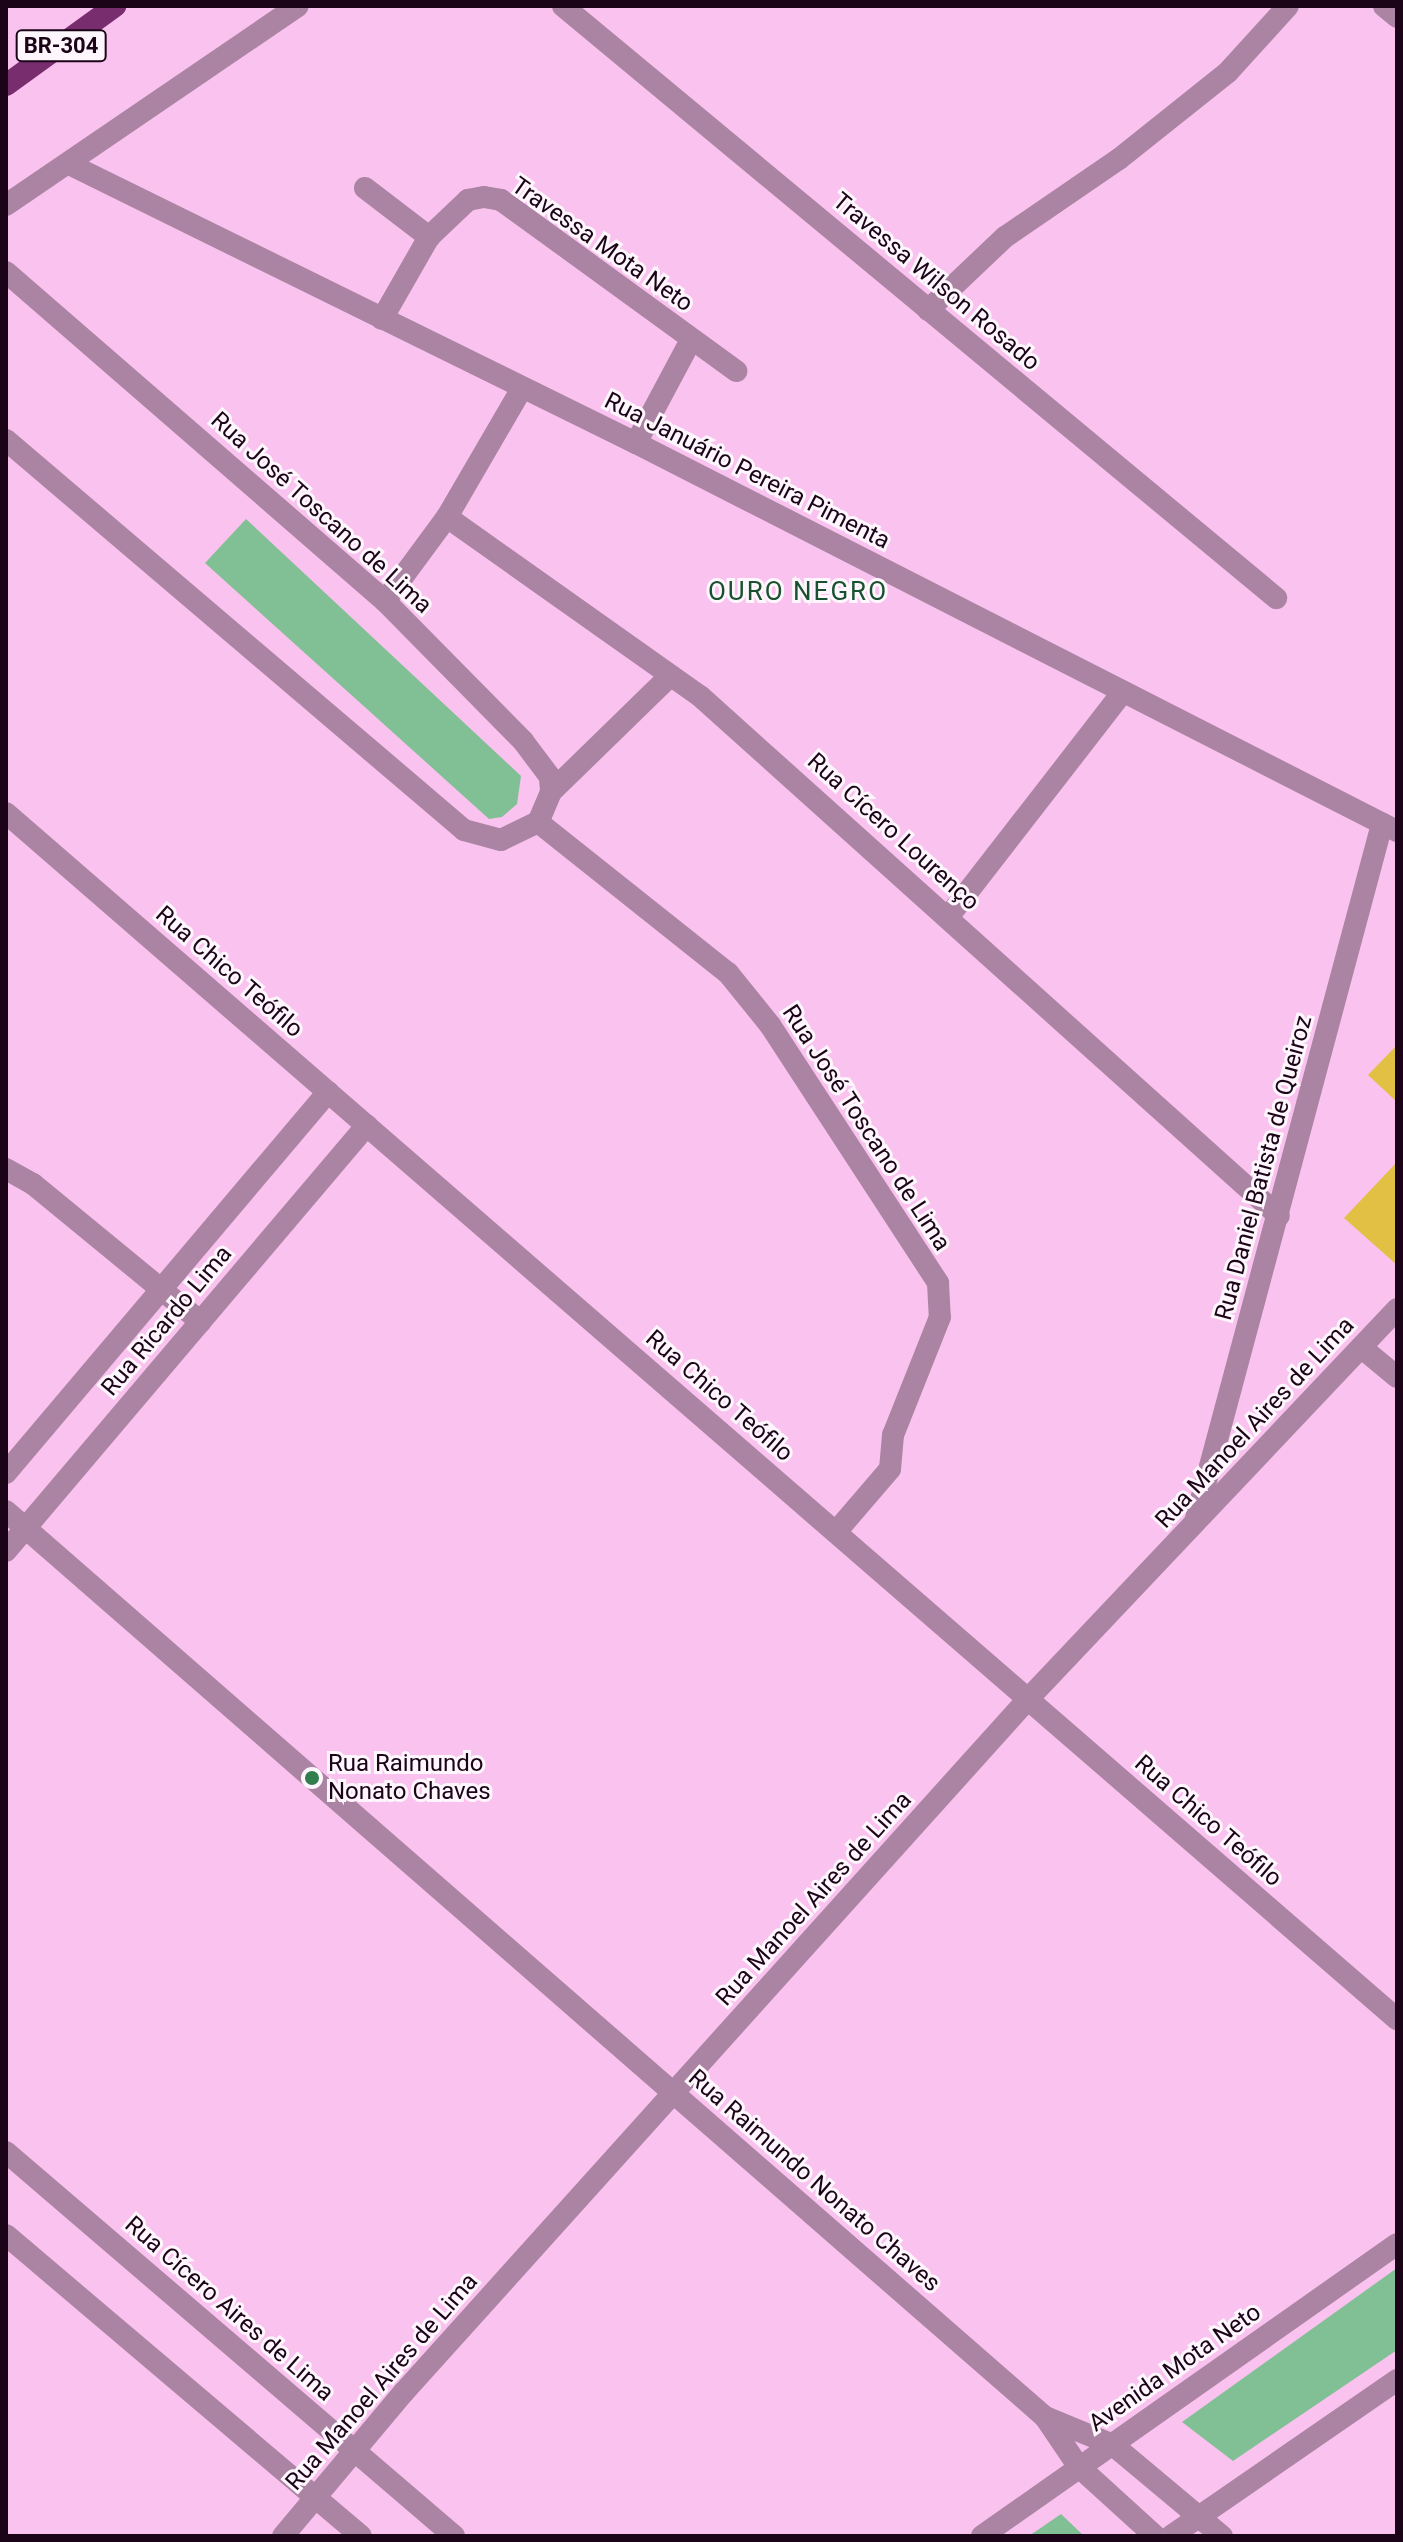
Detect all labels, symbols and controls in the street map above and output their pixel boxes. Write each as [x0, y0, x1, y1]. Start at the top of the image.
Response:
road number: BR-304 [15, 28, 107, 64]
street label: Travessa Mota Neto [506, 172, 698, 318]
street label: Travessa Wilson Rosado [827, 187, 1045, 377]
street label: Rua Januário Pereira Pimenta [600, 386, 894, 556]
street label: Rua José Toscano de Lima [204, 406, 438, 620]
district label: OURO NEGRO [708, 576, 888, 608]
street label: Rua Cícero Lourenço [801, 747, 985, 917]
street label: Rua Chico Teófilo [149, 900, 309, 1044]
street label: Rua José Toscano de Lima [776, 999, 956, 1257]
street label: Rua Daniel Batista de Queiroz [1209, 1013, 1319, 1323]
street label: Rua Ricardo Lima [96, 1240, 238, 1402]
street label: Rua Manoel Aires de Lima [1150, 1312, 1360, 1534]
street label: Rua Chico Teófilo [639, 1324, 799, 1468]
street label: Rua Chico Teófilo [1128, 1749, 1288, 1893]
place label: Rua Raimundo Nonato Chaves [328, 1750, 491, 1806]
marker: Rua Raimundo Nonato Chaves [303, 1769, 321, 1787]
street label: Rua Manoel Aires de Lima [710, 1786, 918, 2012]
street label: Rua Raimundo Nonato Chaves [682, 2064, 946, 2298]
street label: Rua Cícero Aires de Lima [119, 2211, 339, 2407]
street label: Rua Manoel Aires de Lima [280, 2268, 484, 2496]
street label: Avenida Mota Neto [1083, 2298, 1267, 2438]

